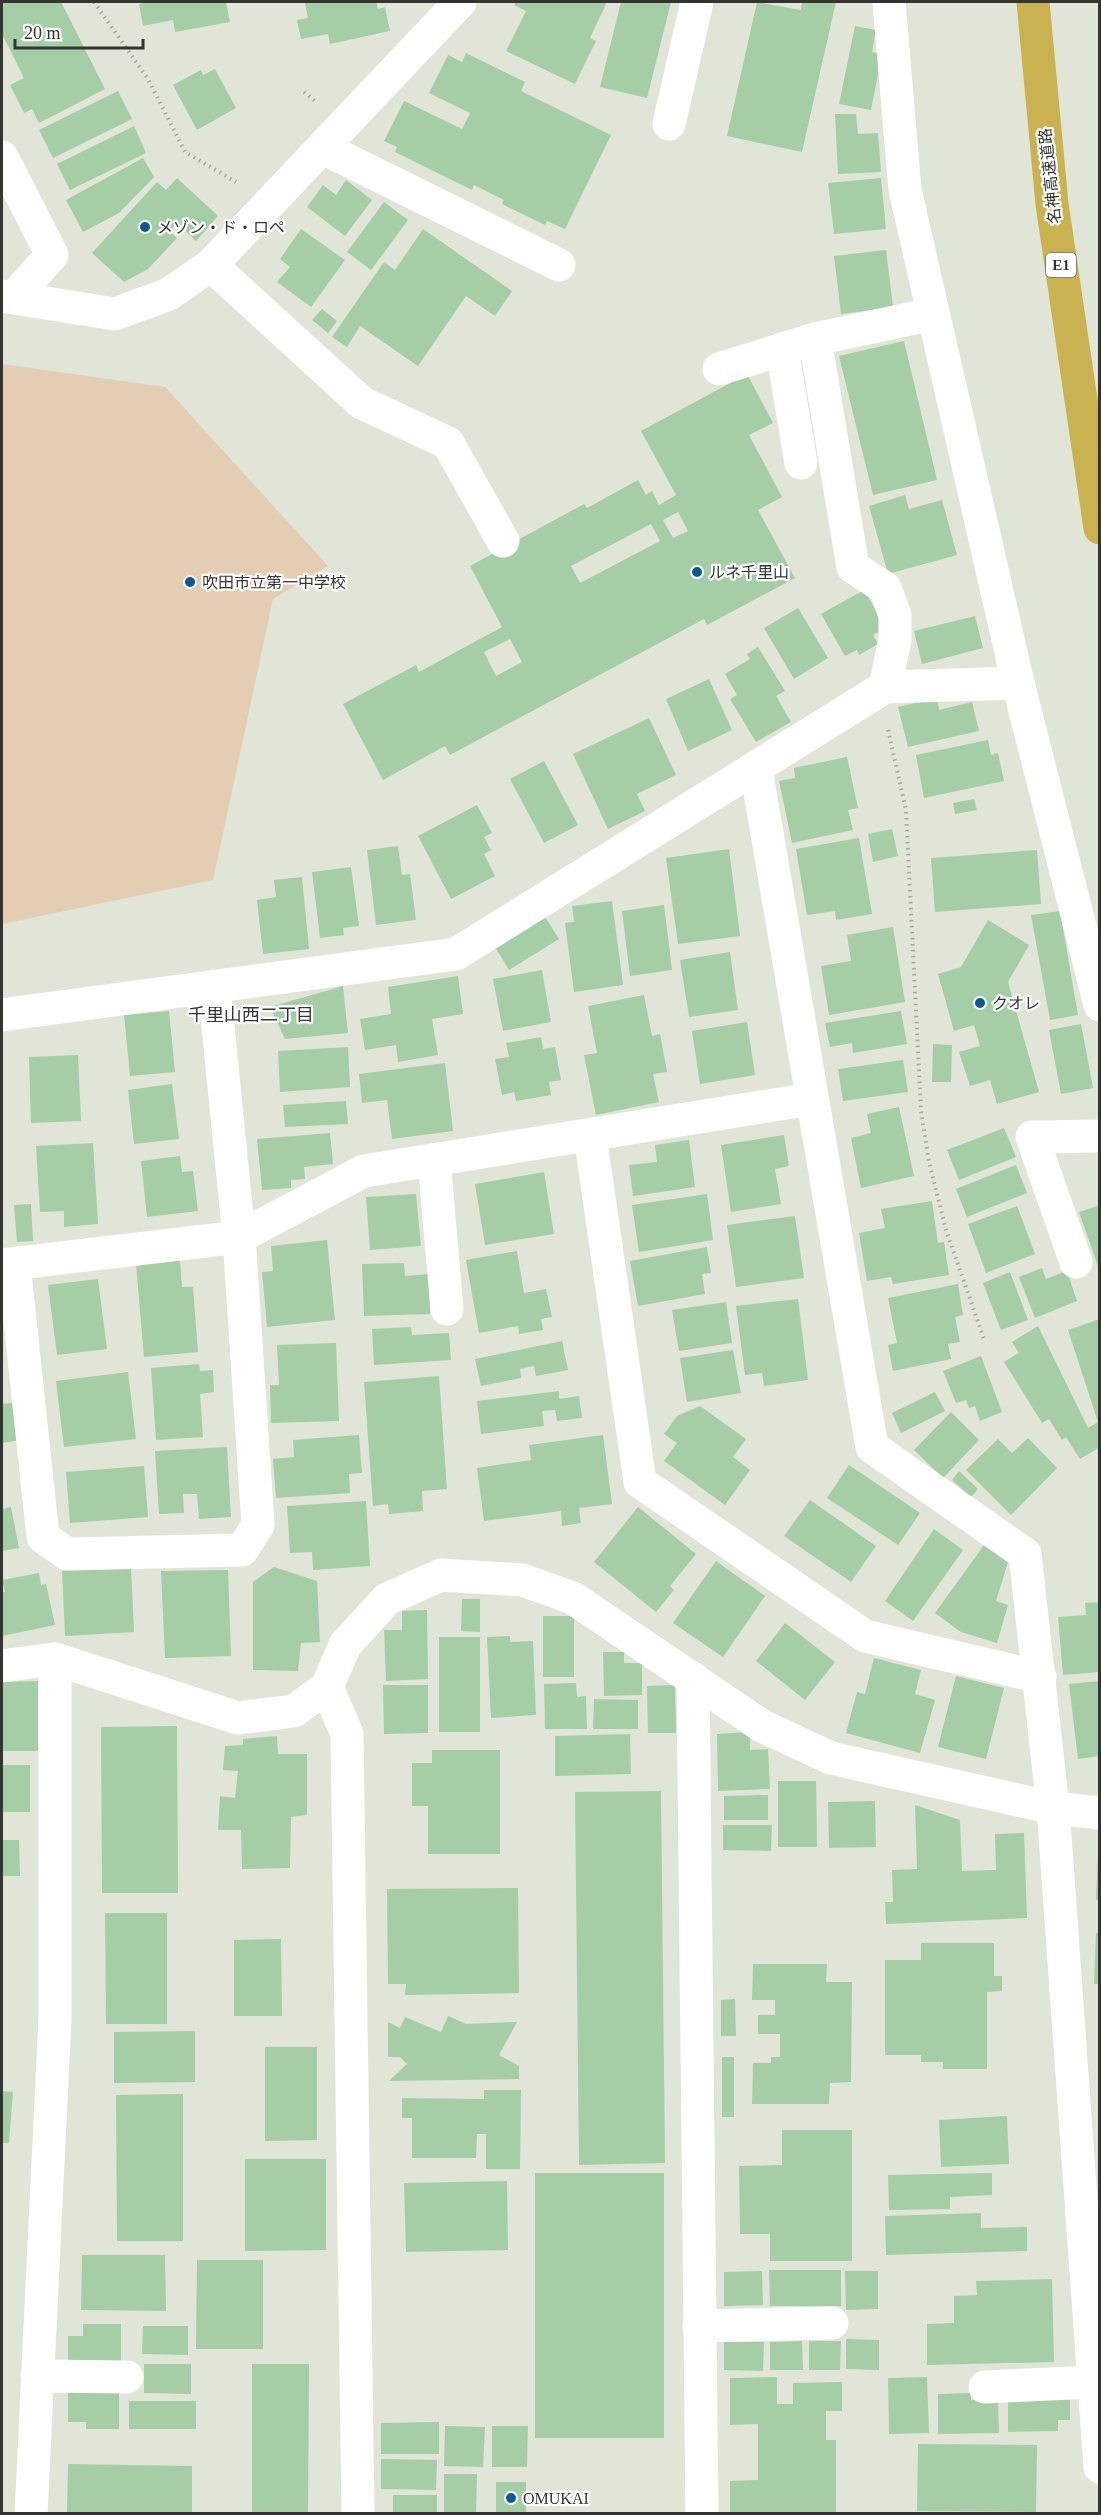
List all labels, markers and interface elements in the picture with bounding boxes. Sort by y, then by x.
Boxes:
scale bar [15,12,142,50]
text: 20 m [24,23,61,43]
street label: 名神高速道路 [1037,127,1063,225]
place label: メゾン・ド・ロペ [157,219,285,236]
marker: メゾン・ド・ロペ [138,220,152,234]
road number: E1 [1046,253,1076,277]
place label: ルネ千里山 [709,564,789,581]
marker: ルネ千里山 [690,565,704,579]
place label: 吹田市立第一中学校 [202,574,346,591]
marker: 吹田市立第一中学校 [183,575,197,589]
place label: クオレ [992,995,1040,1012]
marker: クオレ [973,996,987,1010]
district label: 千里山西二丁目 [188,1005,314,1025]
place label: OMUKAI [523,2490,589,2507]
marker: OMUKAI [504,2491,518,2505]

